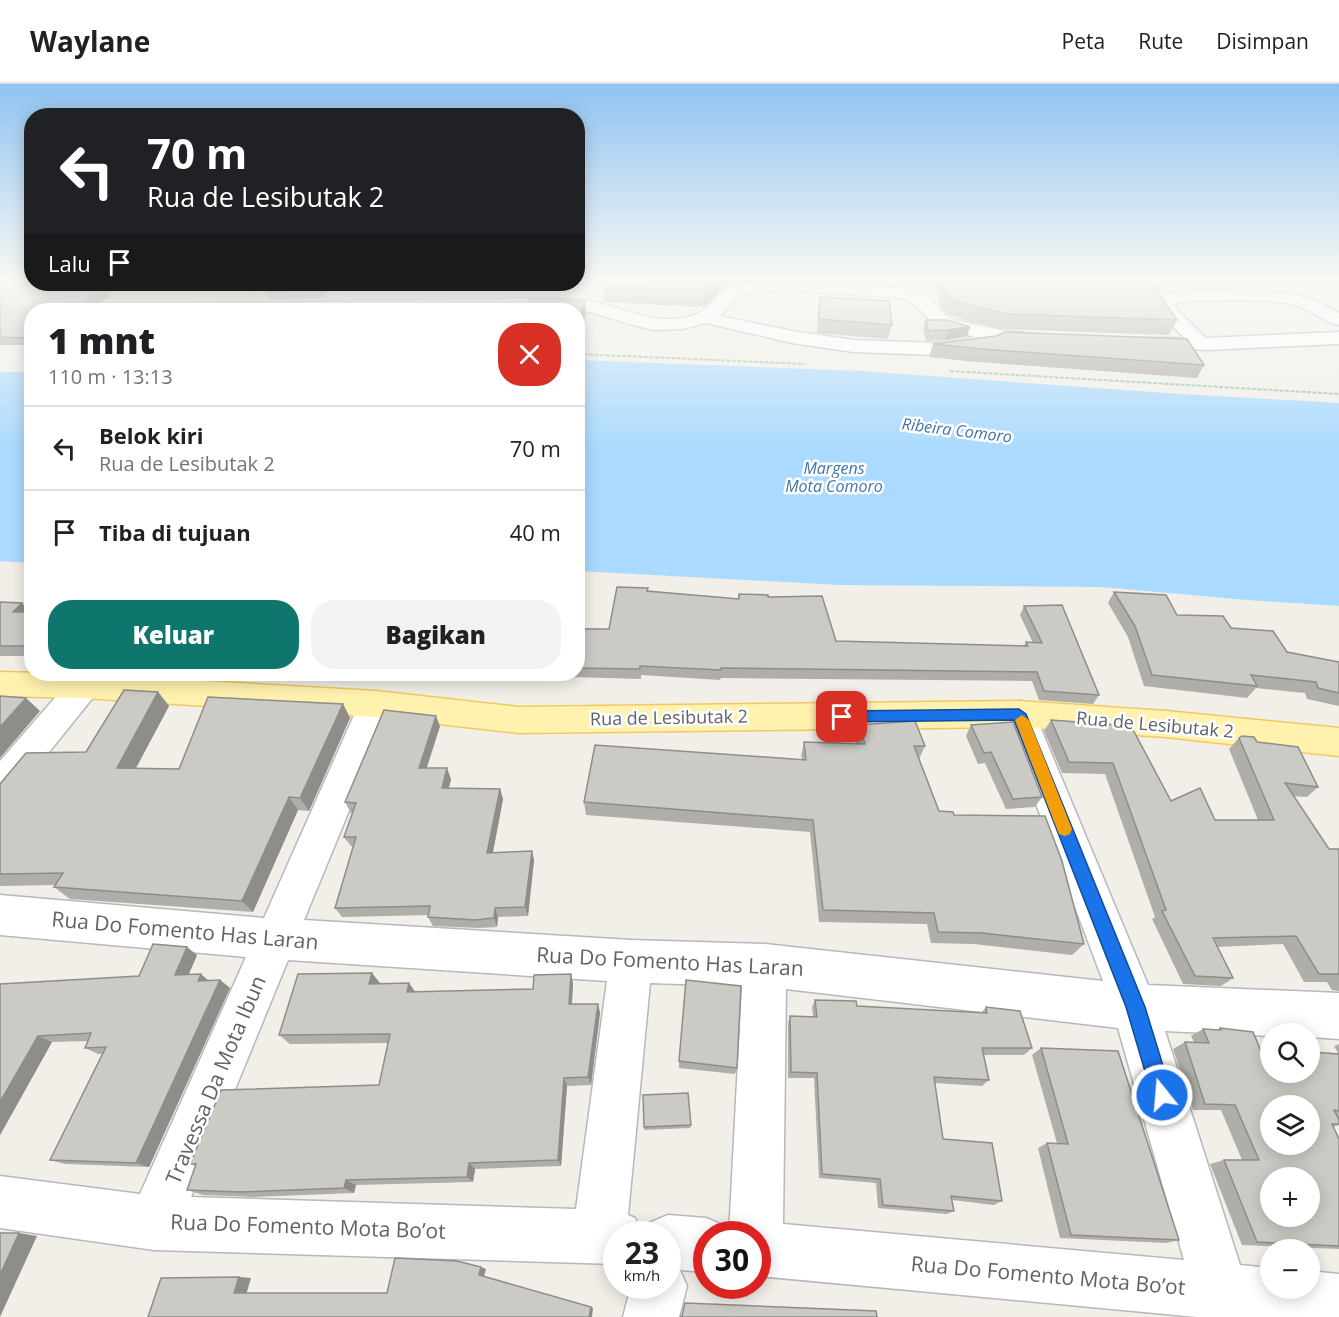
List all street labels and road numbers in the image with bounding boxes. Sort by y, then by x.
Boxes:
street label: Rua de Lesibutak 2 [590,704,748,730]
street label: Rua de Lesibutak 2 [1075,705,1235,743]
street label: Rua Do Fomento Has Laran [50,904,320,956]
street label: Rua Do Fomento Has Laran [536,940,805,982]
street label: Travessa Da Mota Ibun [158,971,272,1188]
street label: Rua Do Fomento Mota Bo’ot [170,1207,446,1245]
street label: Rua Do Fomento Mota Bo’ot [910,1249,1187,1301]

